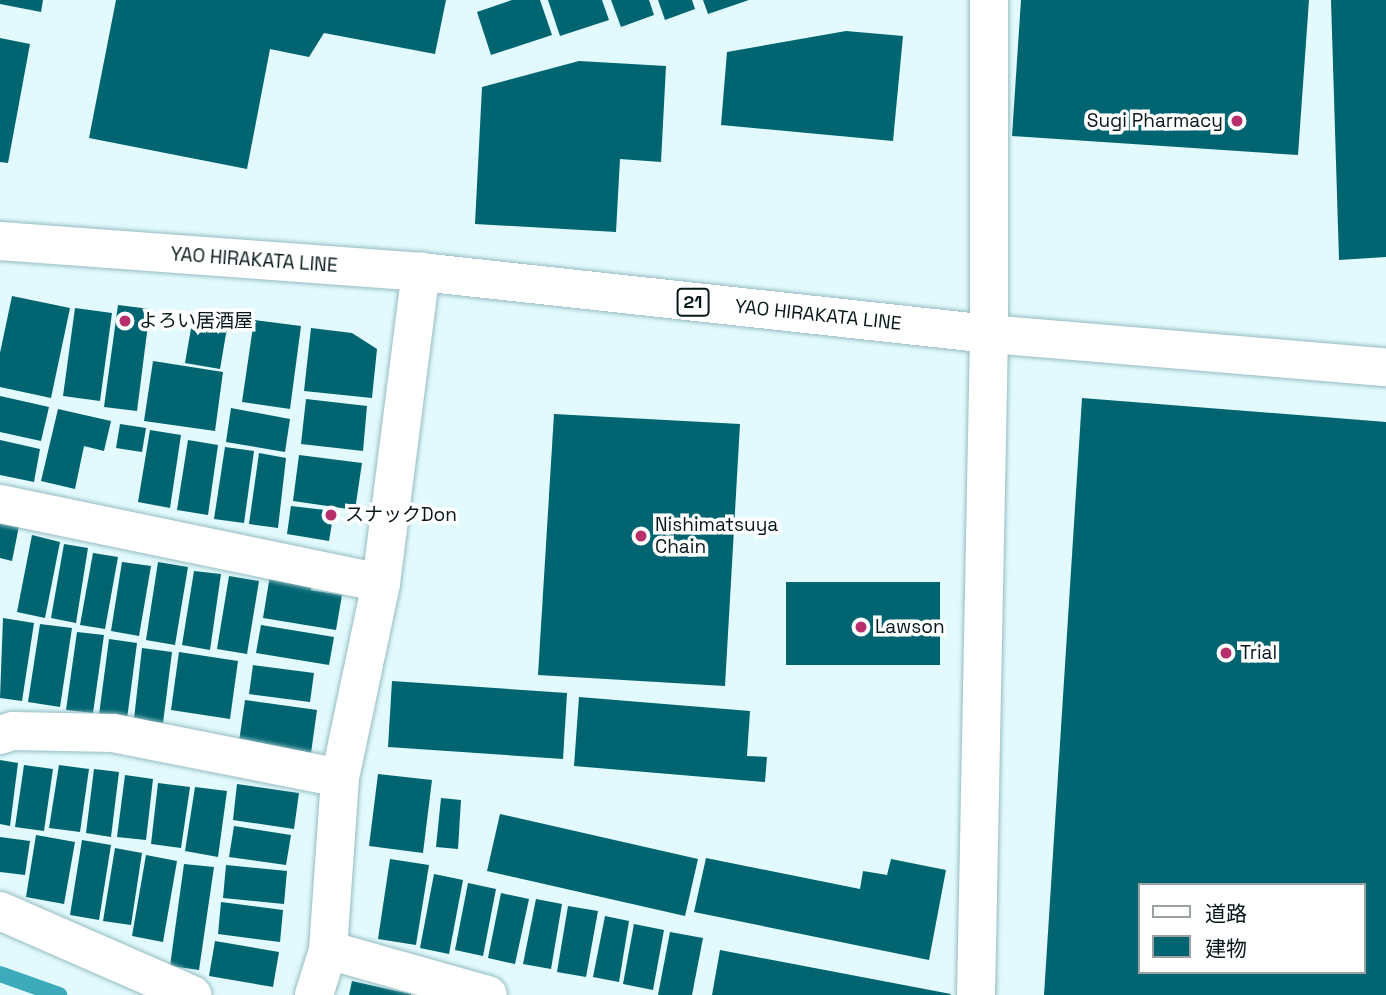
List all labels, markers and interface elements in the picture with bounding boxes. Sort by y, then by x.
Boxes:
place label: Sugi Pharmacy [1087,110,1223,132]
marker: Sugi Pharmacy [1229,113,1245,129]
street label: YAO HIRAKATA LINE [170,243,338,277]
road number: 21 [676,288,710,316]
street label: YAO HIRAKATA LINE [733,295,903,335]
place label: よろい居酒屋 [139,310,253,332]
marker: よろい居酒屋 [117,313,133,329]
place label: スナックDon [345,504,457,526]
marker: スナックDon [323,507,339,523]
place label: Nishimatsuya Chain [655,514,778,558]
marker: Nishimatsuya Chain [633,528,649,544]
place label: Lawson [875,616,945,638]
marker: Lawson [853,619,869,635]
place label: Trial [1240,642,1277,664]
marker: Trial [1218,645,1234,661]
legend [1138,883,1365,974]
text: 道路 [1205,900,1247,927]
text: 建物 [1205,935,1247,962]

